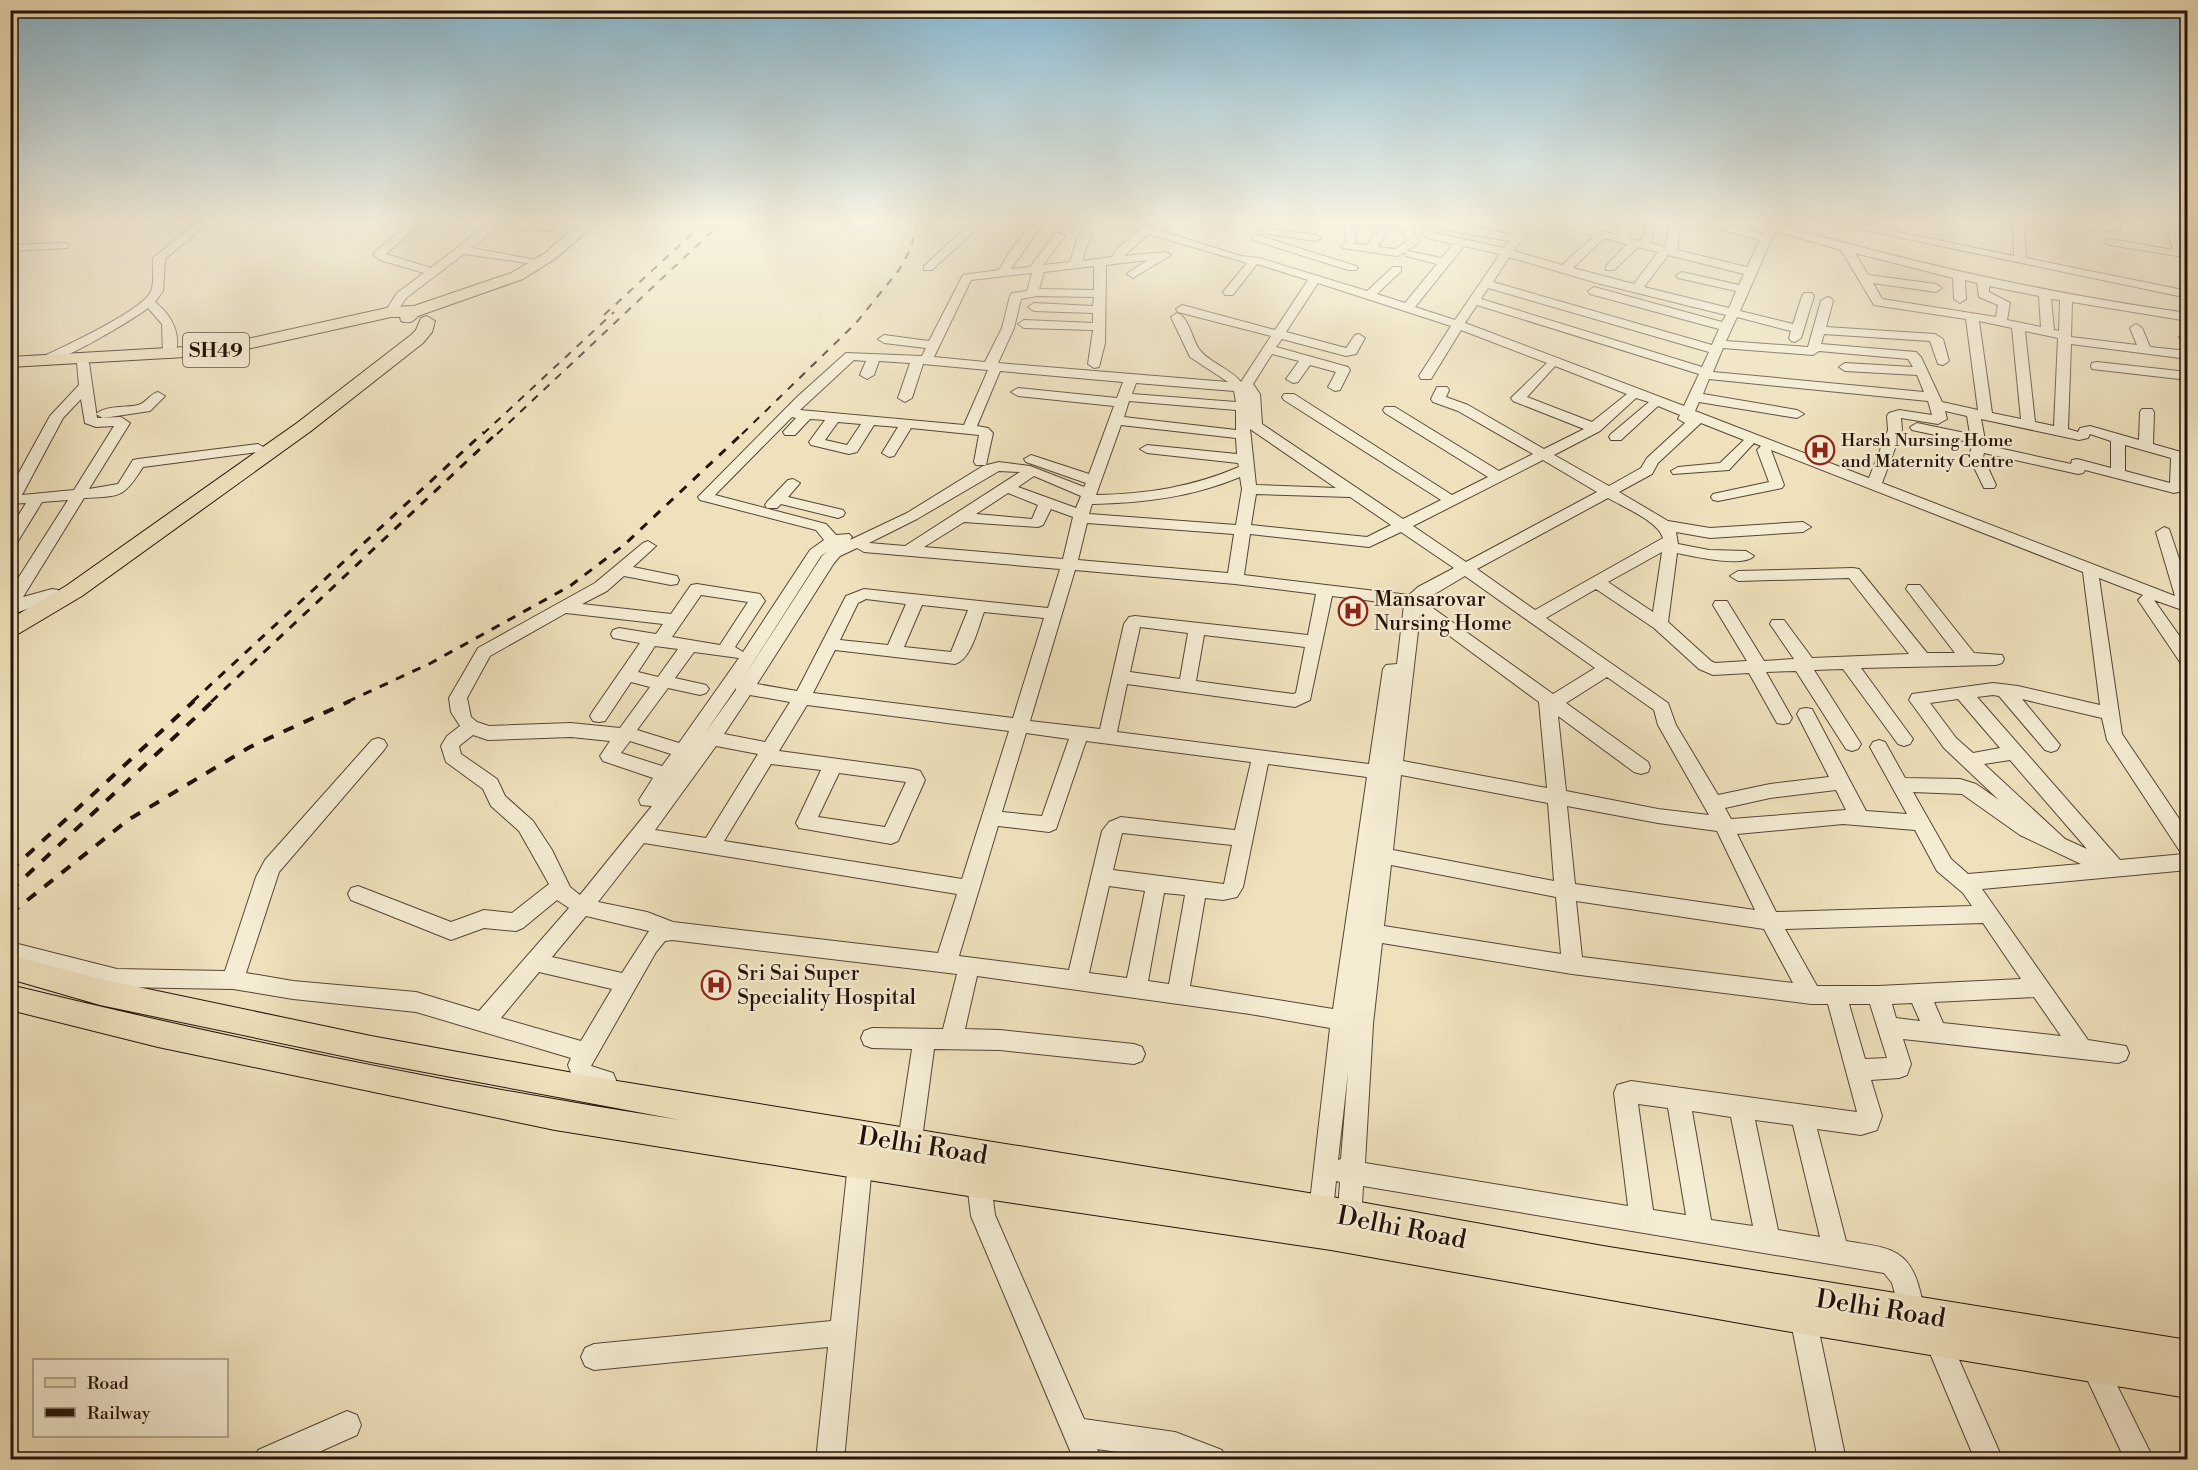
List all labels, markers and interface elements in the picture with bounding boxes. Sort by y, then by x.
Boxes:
road number: SH49 [183,333,249,367]
place label: Harsh Nursing Home and Maternity Centre [1841,429,2014,473]
hospital icon: Harsh Nursing Home and Maternity Centre [1804,434,1836,466]
place label: Mansarovar Nursing Home [1374,587,1512,637]
hospital icon: Mansarovar Nursing Home [1337,595,1369,627]
place label: Sri Sai Super Speciality Hospital [737,961,916,1011]
hospital icon: Sri Sai Super Speciality Hospital [700,969,732,1001]
street label: Delhi Road [856,1120,990,1172]
street label: Delhi Road [1335,1200,1469,1256]
street label: Delhi Road [1814,1283,1948,1335]
legend [33,1359,228,1437]
text: Road [87,1372,130,1395]
text: Railway [87,1402,151,1425]

